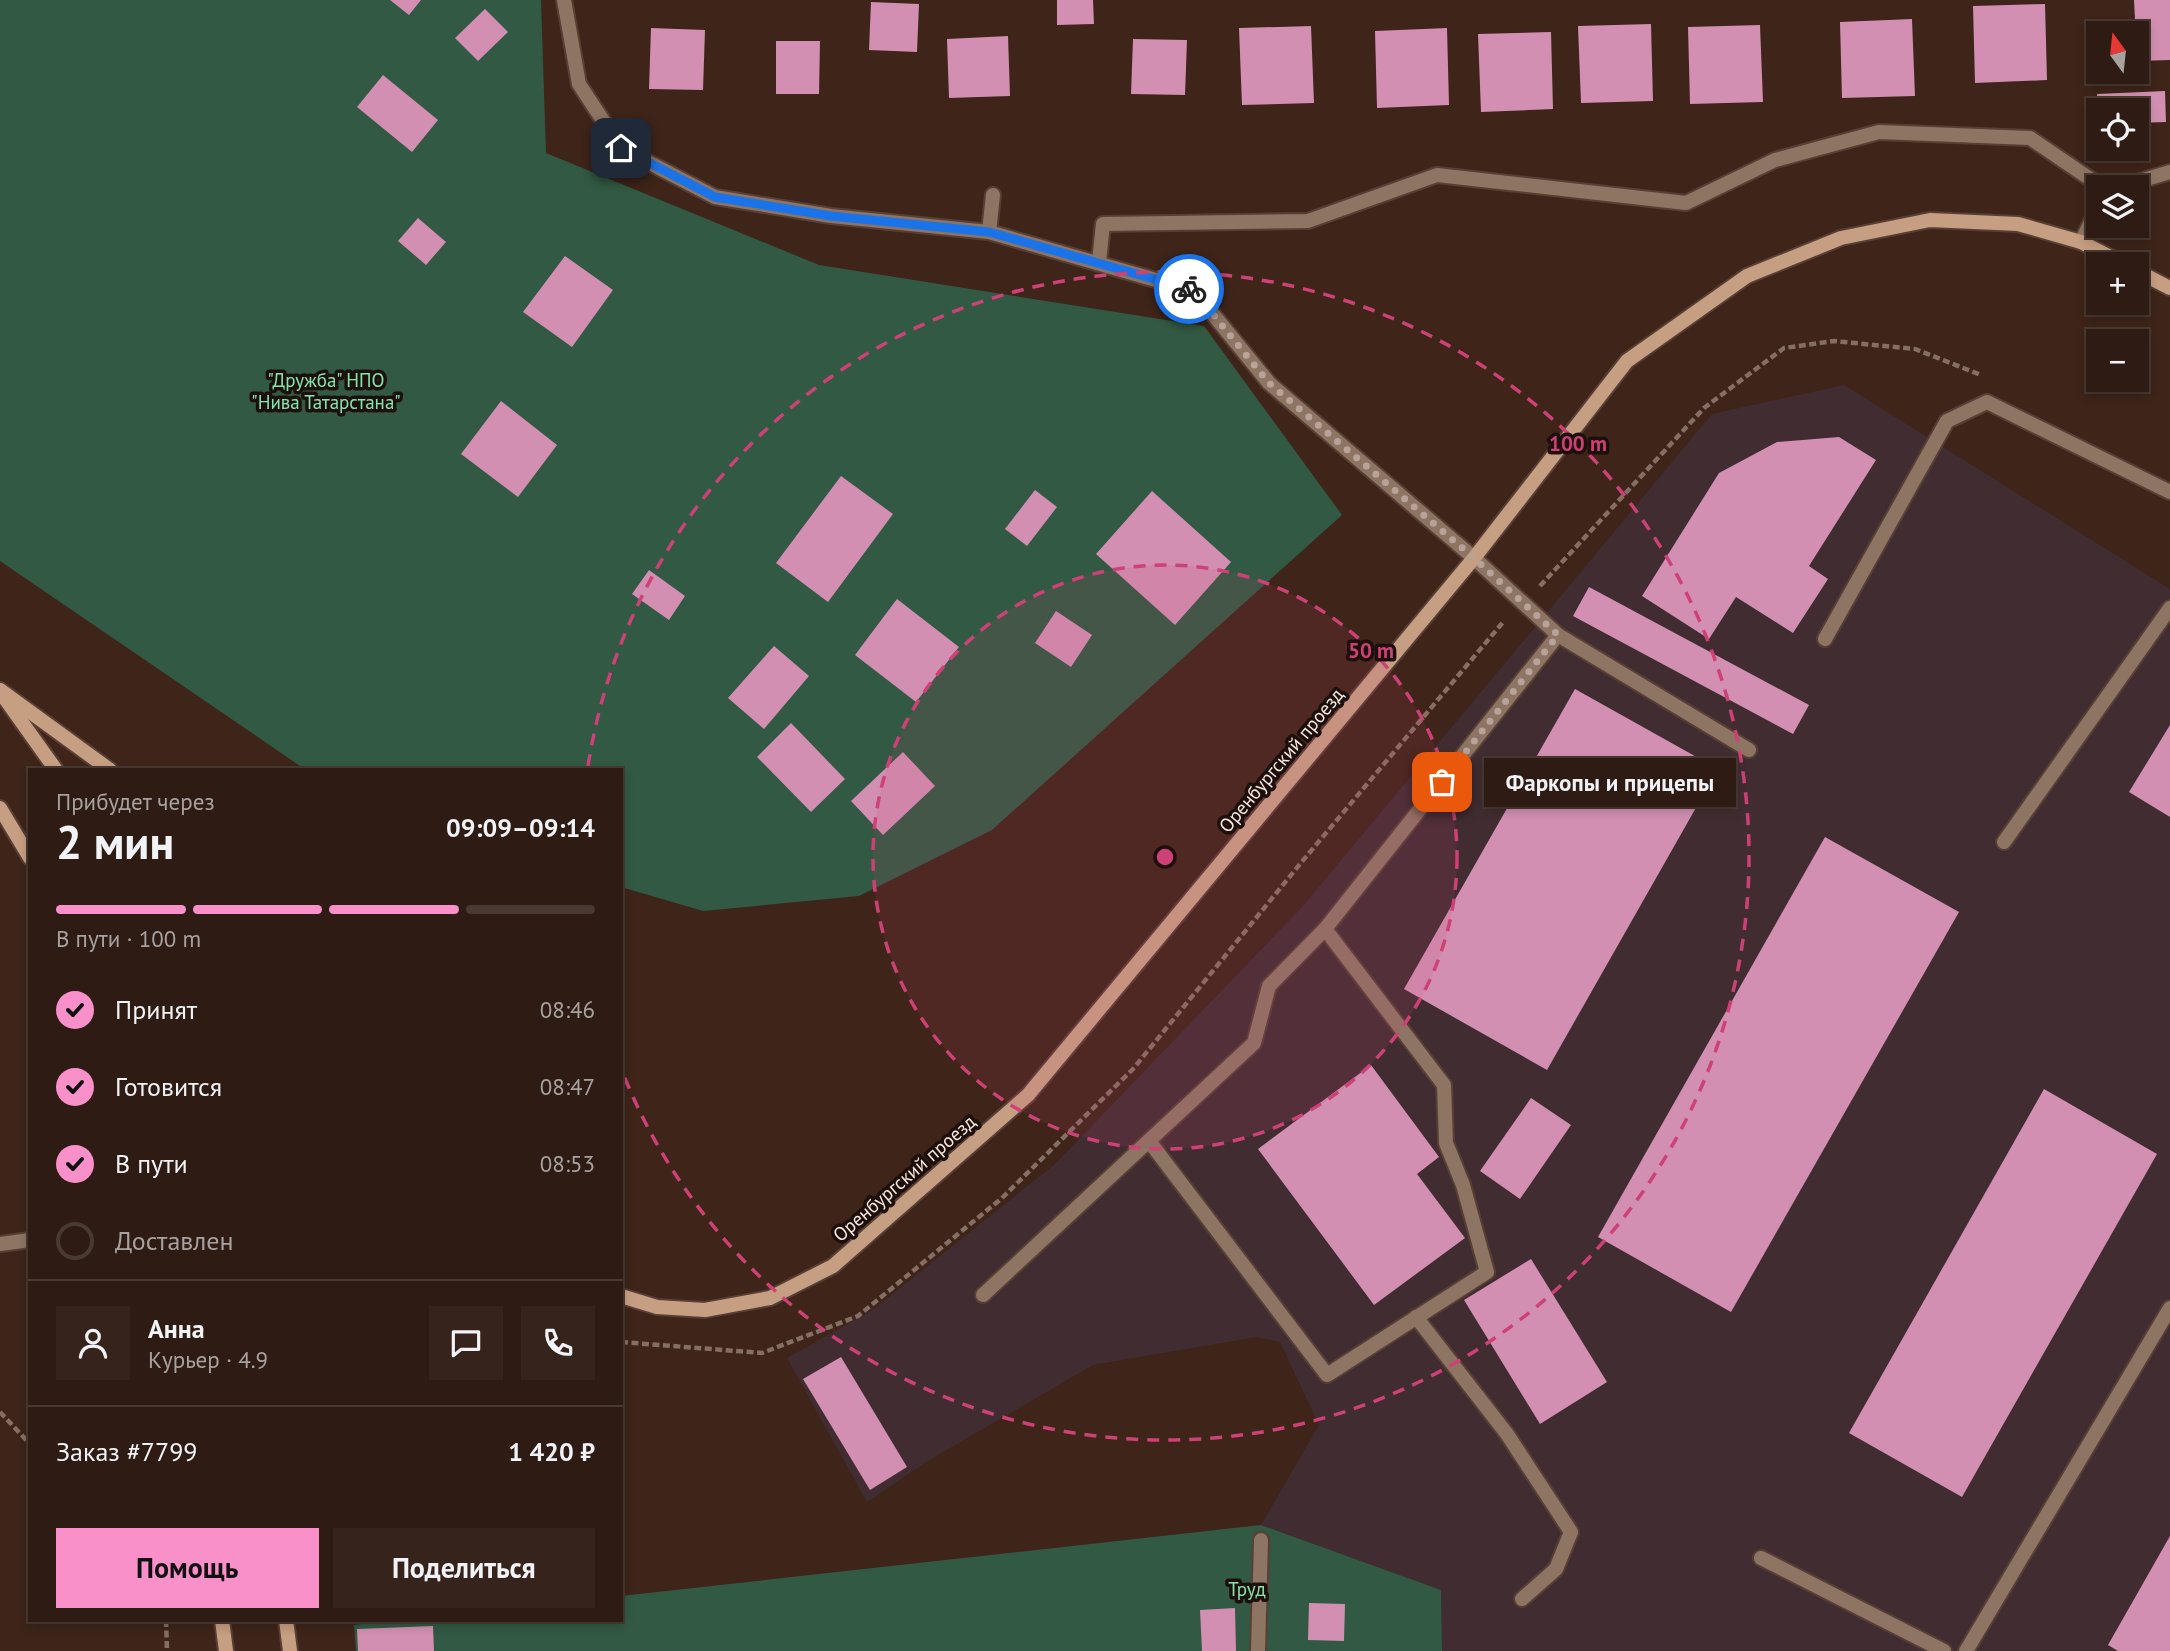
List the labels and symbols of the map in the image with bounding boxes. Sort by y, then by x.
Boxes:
north arrow [2086,21,2149,84]
pin [591,118,651,178]
courier [1154,254,1224,324]
park label: "Дружба" НПО "Нива Татарстана" [251,368,401,414]
text: 100 m [1549,430,1607,457]
text: 50 m [1348,637,1394,664]
street label: Оренбургский проезд [1214,683,1348,837]
pin [1412,752,1472,812]
callout: Фаркопы и прицепы [1484,758,1736,806]
centre of rings [1153,845,1177,869]
street label: Оренбургский проезд [828,1109,980,1247]
park label: Труд [1228,1577,1266,1601]

